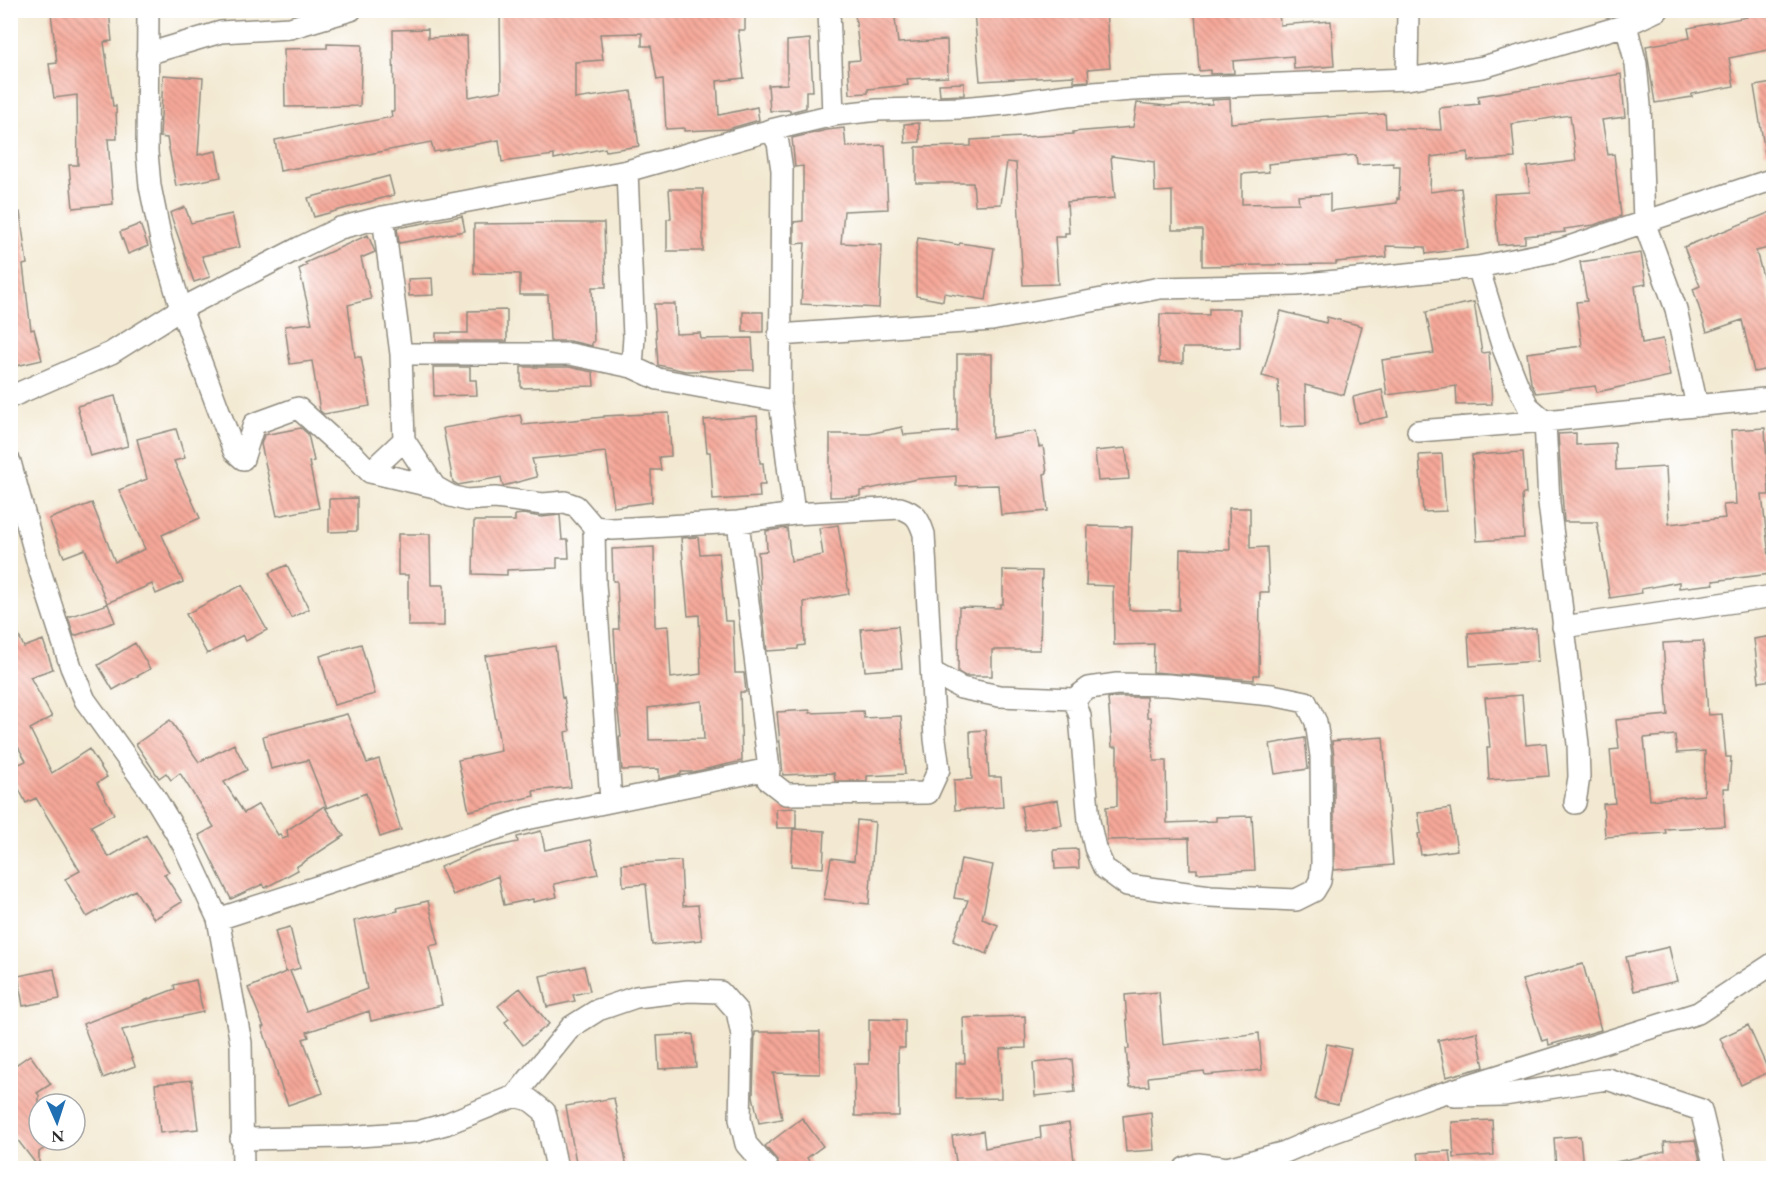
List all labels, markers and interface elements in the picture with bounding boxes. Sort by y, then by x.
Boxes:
north arrow [27,1092,87,1152]
text: N [51,1126,65,1147]

